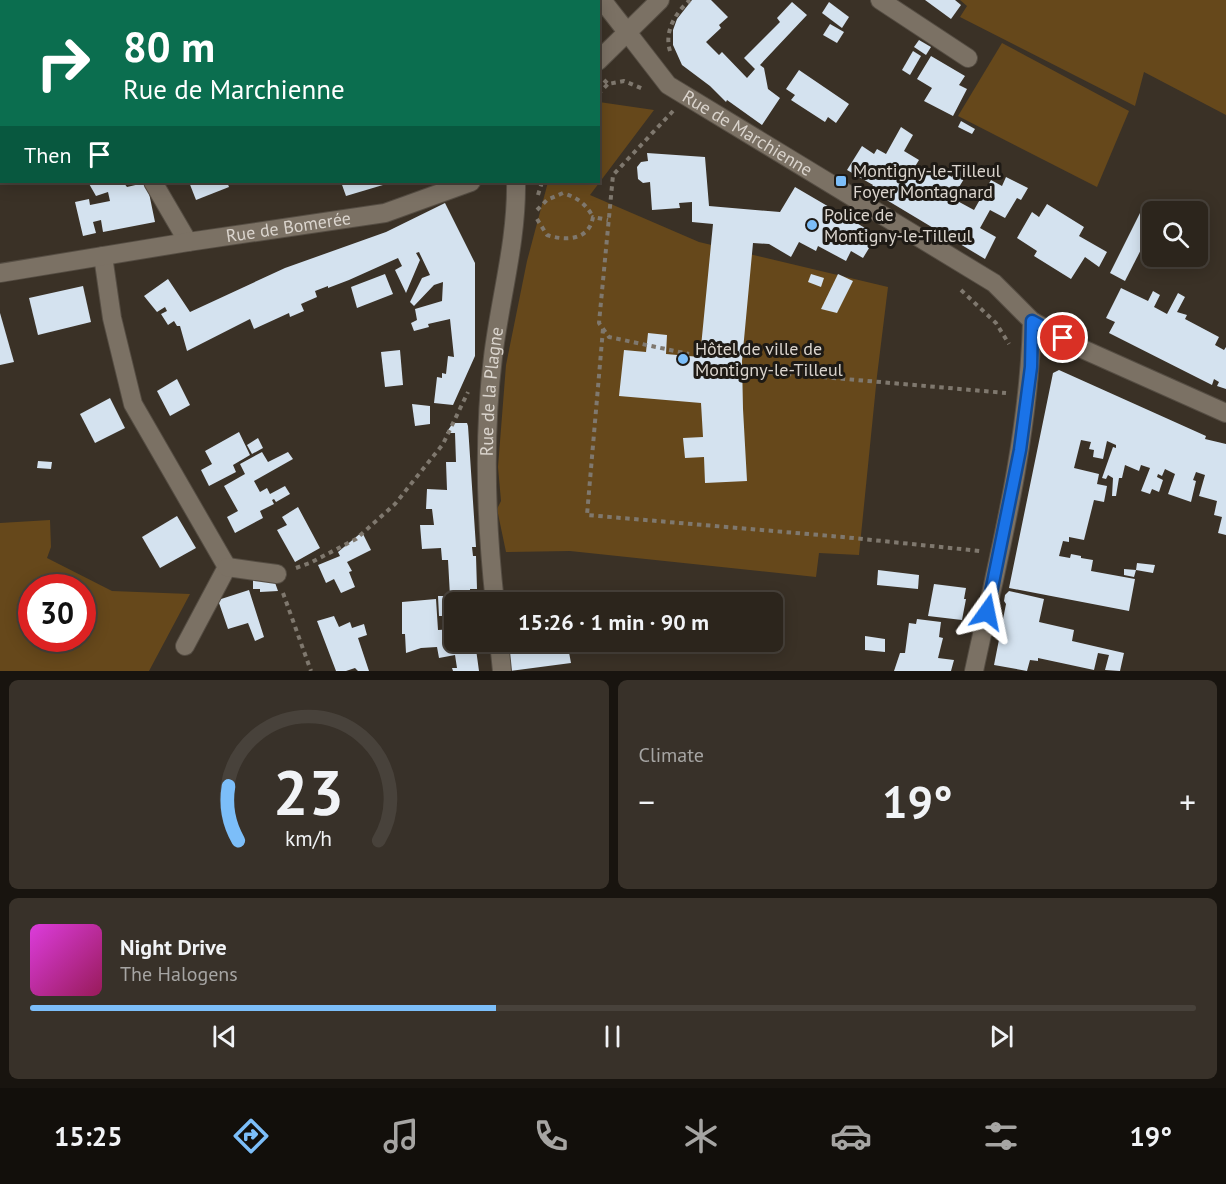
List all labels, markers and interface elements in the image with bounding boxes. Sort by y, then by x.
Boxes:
text: 80 m [123,19,215,74]
icon: right [24,24,102,102]
text: Rue de Marchienne [123,72,345,106]
street label: Rue de Marchienne [679,85,817,181]
icon: arrive [83,138,116,171]
text: Then [24,141,71,169]
place label: Montigny-le-Tilleul Foyer Montagnard [853,159,1002,203]
marker: Montigny-le-Tilleul Foyer Montagnard [834,174,848,188]
map controls [1142,201,1208,267]
button: search [1142,201,1208,267]
place label: Police de Montigny-le-Tilleul [824,203,973,247]
street label: Rue de Bomerée [224,206,352,247]
marker: Police de Montigny-le-Tilleul [805,218,819,232]
pin [1037,312,1088,363]
icon: arrive [1046,321,1079,354]
street label: Rue de la Plagne [475,325,508,456]
place label: Hôtel de ville de Montigny-le-Tilleul [695,337,844,381]
marker: Hôtel de ville de Montigny-le-Tilleul [676,352,690,366]
speed limit sign: 30 [18,574,96,652]
position arrow [955,580,1019,644]
text: 15:26 · 1 min · 90 m [518,608,709,636]
text: Climate [639,742,704,768]
text: 23 [273,751,344,832]
text: 19° [882,772,953,830]
text: − [639,780,655,823]
text: + [1179,780,1196,823]
text: km/h [285,825,332,853]
text: Night Drive [120,933,227,961]
text: The Halogens [120,961,238,987]
icon: previous [208,1020,241,1053]
icon: pause [596,1020,629,1053]
icon: next [985,1020,1018,1053]
icon: directions [230,1115,272,1157]
icon: music [380,1115,422,1157]
icon: phone [530,1115,572,1157]
icon: climate [680,1115,722,1157]
icon: car [830,1115,872,1157]
icon: filters [980,1115,1022,1157]
text: 15:25 [54,1119,122,1153]
text: 19° [1130,1119,1172,1153]

